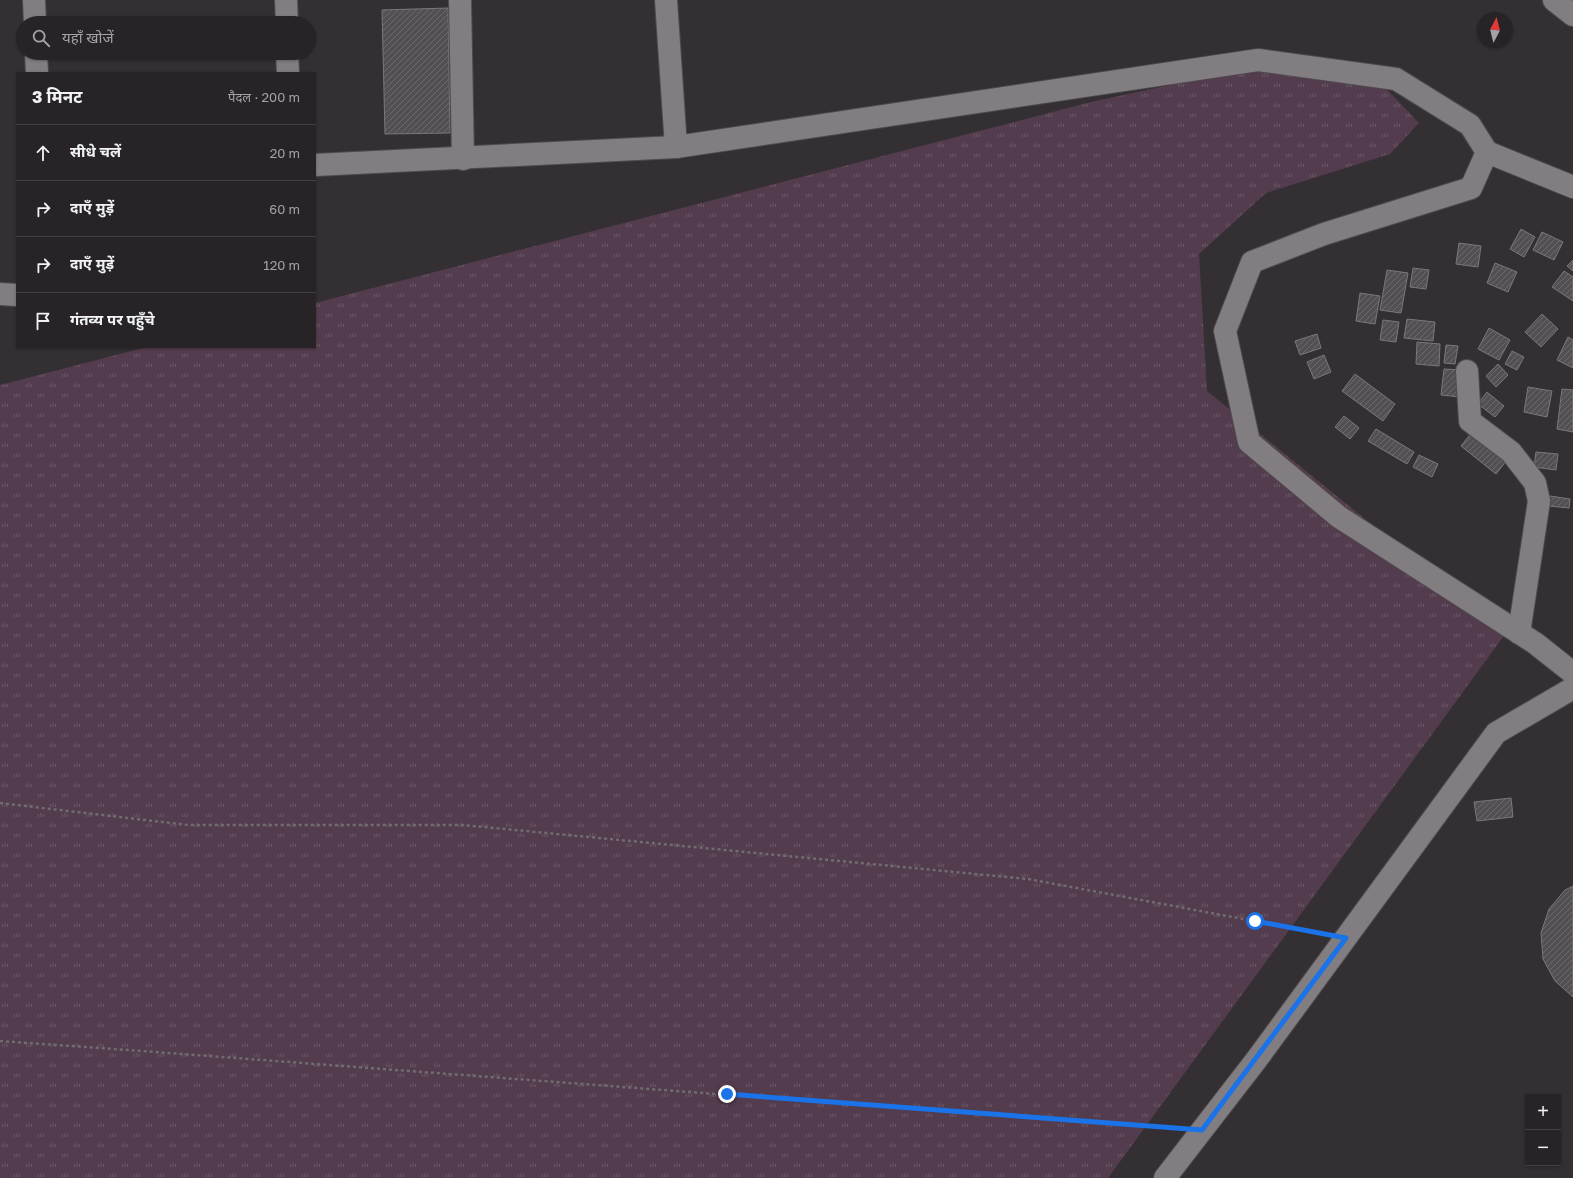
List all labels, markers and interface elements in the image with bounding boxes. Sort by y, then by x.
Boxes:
north arrow [1477,12,1513,48]
search box [16,16,316,60]
icon: search [30,27,52,49]
text: यहाँ खोजें [62,28,114,46]
text: 3 मिनट [32,86,82,107]
text: पैदल · 200 m [228,89,300,105]
icon: ahead [32,142,54,164]
text: सीधे चलें [70,142,121,160]
text: 20 m [270,145,300,161]
icon: right [32,198,54,220]
text: दाएँ मुड़ें [70,198,114,216]
text: 60 m [269,201,300,217]
icon: right [32,254,54,276]
text: दाएँ मुड़ें [70,254,114,272]
text: 120 m [263,257,300,273]
icon: arrive [32,310,54,332]
text: गंतव्य पर पहुँचे [70,310,155,328]
route start [1246,912,1264,930]
route end [718,1085,736,1103]
map controls [1525,1094,1561,1166]
button: + [1525,1094,1561,1130]
button: − [1525,1130,1561,1166]

